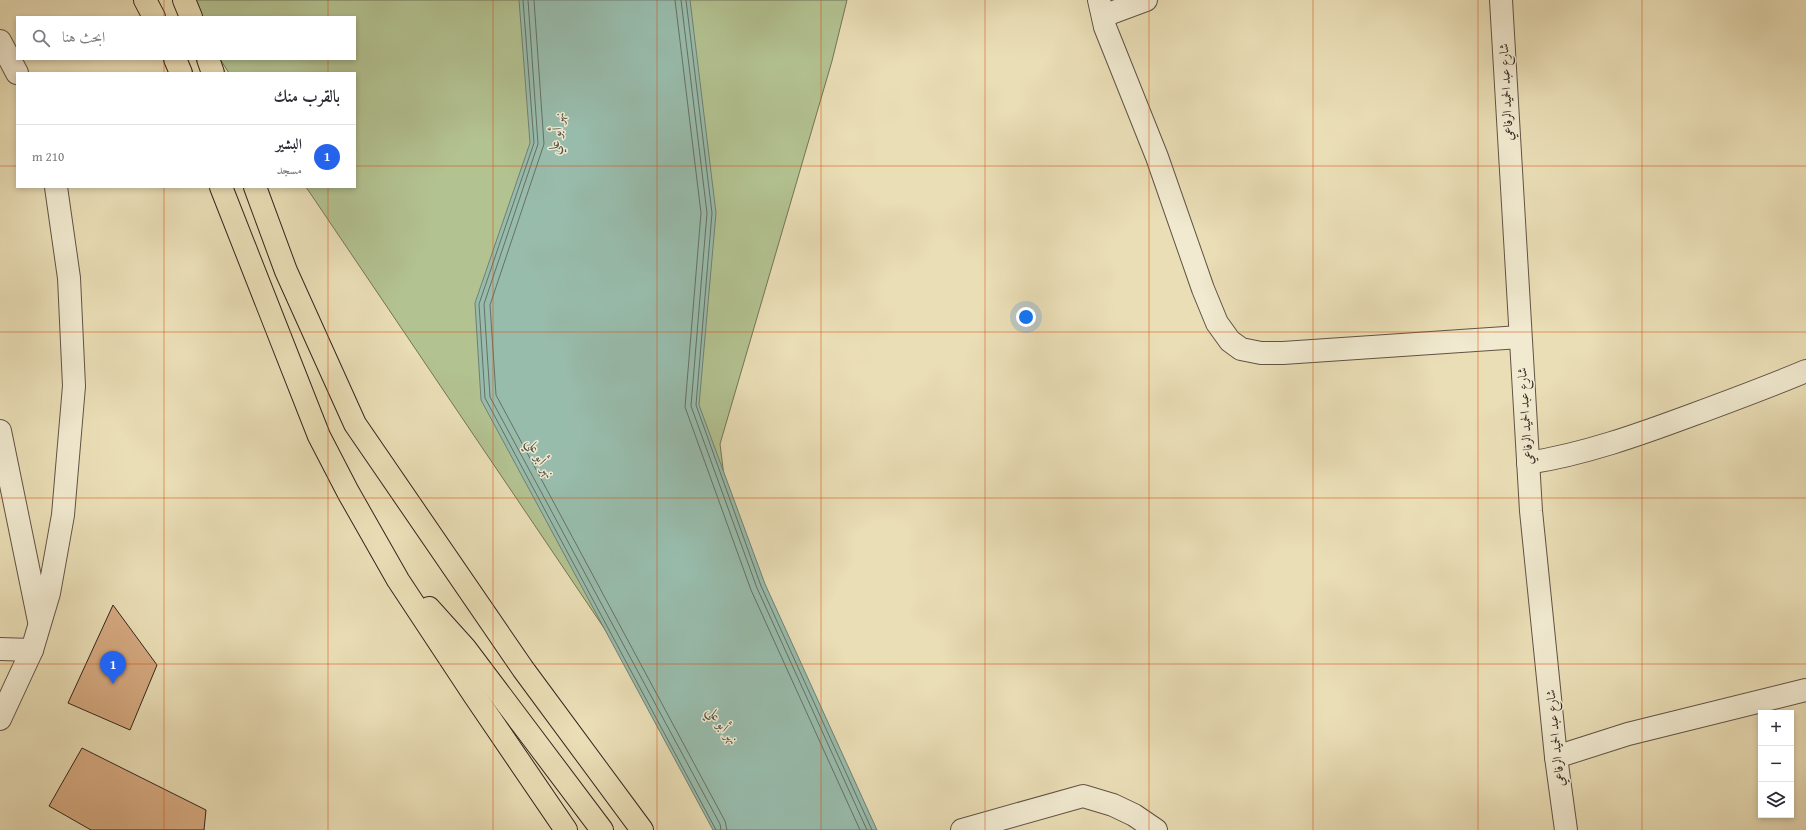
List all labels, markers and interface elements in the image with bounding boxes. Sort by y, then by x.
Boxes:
search box [16,16,356,60]
text: ابحث هنا [62,26,105,47]
icon: search [30,27,52,49]
street label: شارع عبد الحميد الرفاعي [1494,43,1520,141]
text: بالقرب منك [273,83,340,108]
water label: نهر أبو علي [542,110,573,157]
text: البشير [276,133,302,154]
text: 210 m [32,147,64,166]
text: 1 [324,147,330,166]
text: مسجد [276,160,302,179]
your location [1016,307,1036,327]
street label: شارع عبد الحميد الرفاعي [1512,367,1540,465]
water label: نهر أبو علي [519,434,560,483]
pin: 1 [100,651,126,684]
street label: شارع عبد الحميد الرفاعي [1540,688,1572,787]
water label: نهر أبو علي [700,702,744,750]
map controls [1758,710,1794,818]
button: + [1758,710,1794,746]
button: − [1758,746,1794,782]
button: layers [1758,782,1794,818]

